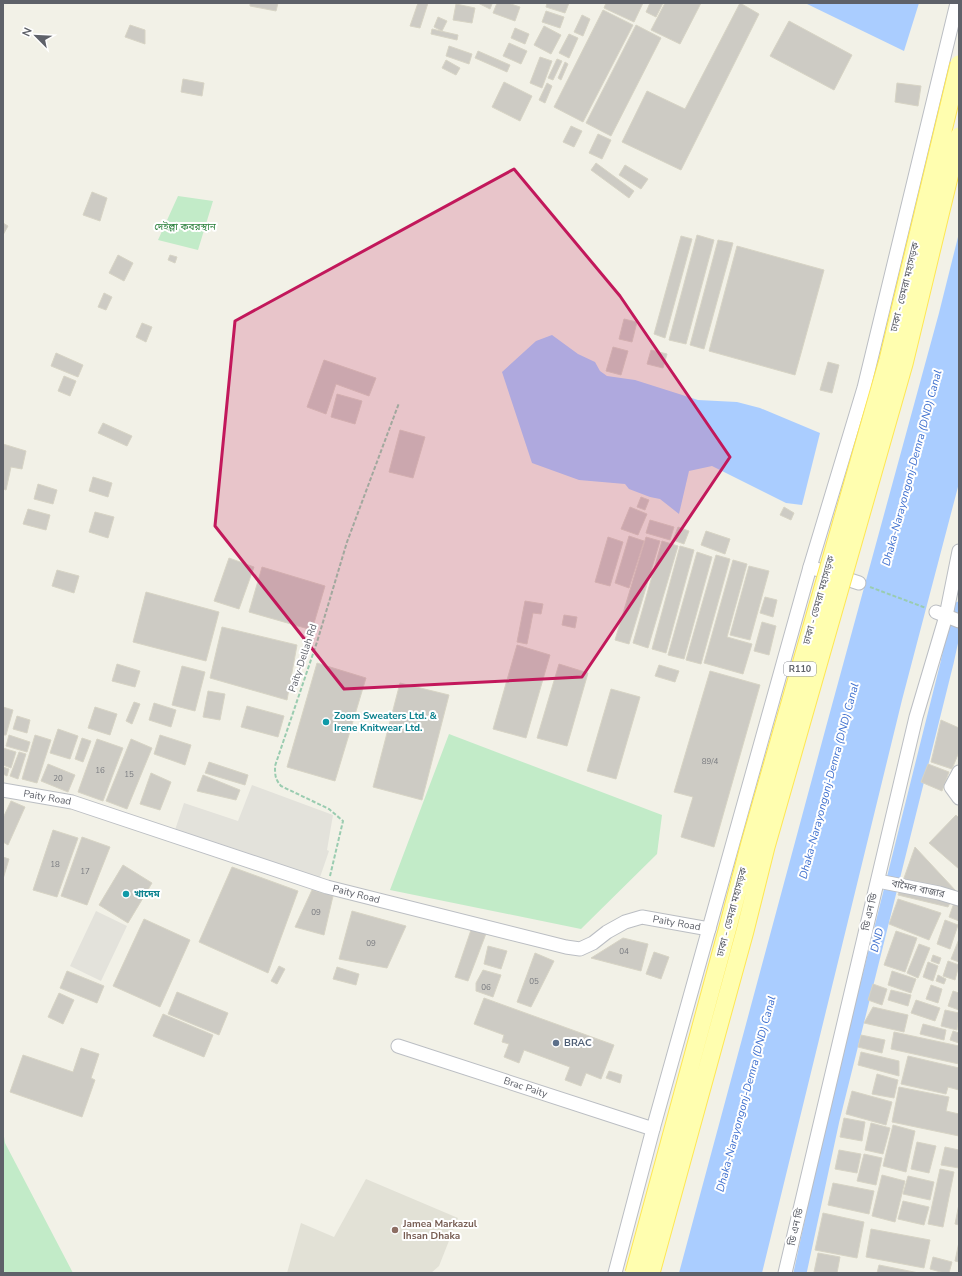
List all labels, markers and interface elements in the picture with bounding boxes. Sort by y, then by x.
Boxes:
north arrow [16,16,56,56]
text: N [19,25,36,39]
park label: দেইল্লা কবরস্থান [154,220,217,234]
street label: ঢাকা - ডেমরা মহাসড়ক [887,240,923,334]
water label: Dhaka-Narayongonj-Demra (DND) Canal [879,368,945,568]
street label: ঢাকা - ডেমরা মহাসড়ক [799,553,839,647]
street label: Paity-Dellah Rd [285,622,321,694]
road number: R110 [784,662,816,676]
water label: Dhaka-Narayongonj-Demra (DND) Canal [796,681,862,881]
place label: Zoom Sweaters Ltd. & Irene Knitwear Ltd. [334,709,437,735]
marker: Zoom Sweaters Ltd. & Irene Knitwear Ltd. [321,717,331,727]
house number: 89/4 [702,756,719,767]
house number: 16 [95,765,105,776]
house number: 15 [124,769,134,780]
house number: 20 [53,773,63,784]
street label: Paity Road [22,787,72,809]
house number: 18 [50,859,60,870]
street label: ঢাকা - ডেমরা মহাসড়ক [713,865,751,959]
house number: 17 [80,866,90,877]
street label: বামৈল বাজার [889,876,947,902]
street label: Paity Road [331,882,382,907]
place label: খাদেম [134,887,161,901]
marker: খাদেম [121,889,131,899]
street label: ডি এন ডি [859,891,881,933]
house number: 09 [311,907,321,918]
street label: Paity Road [652,912,702,934]
water label: DND [867,926,887,954]
house number: 09 [366,938,376,949]
house number: 04 [619,946,629,957]
house number: 05 [529,976,539,987]
house number: 06 [481,982,491,993]
water label: Dhaka-Narayongonj-Demra (DND) Canal [713,994,779,1194]
place label: BRAC [564,1036,592,1050]
marker: BRAC [551,1038,561,1048]
street label: Brac Paity [502,1074,550,1101]
street label: ডি এন ডি [785,1206,807,1248]
place label: Jamea Markazul Ihsan Dhaka [402,1217,478,1243]
marker: Jamea Markazul Ihsan Dhaka [390,1225,400,1235]

